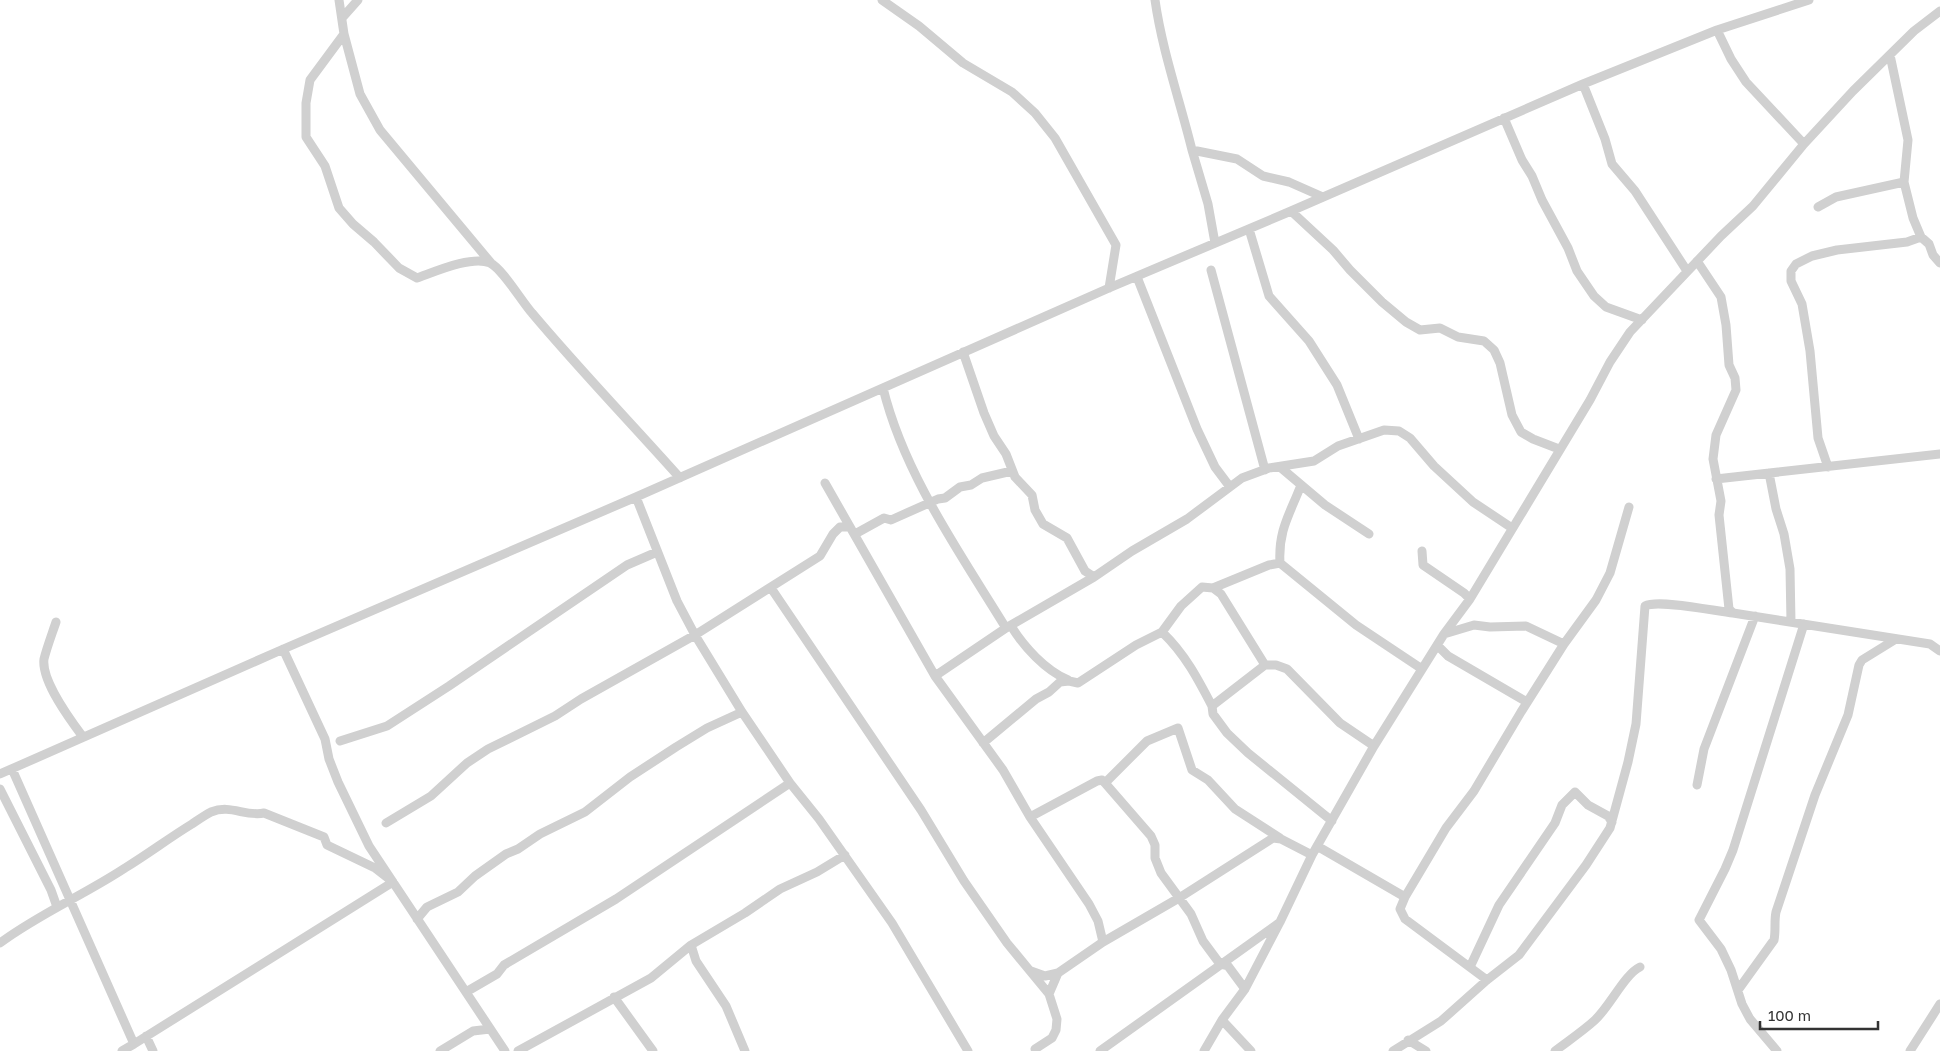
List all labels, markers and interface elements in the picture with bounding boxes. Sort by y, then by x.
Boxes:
scale bar [1760,998,1878,1030]
text: 100 m [1768,1006,1811,1024]

